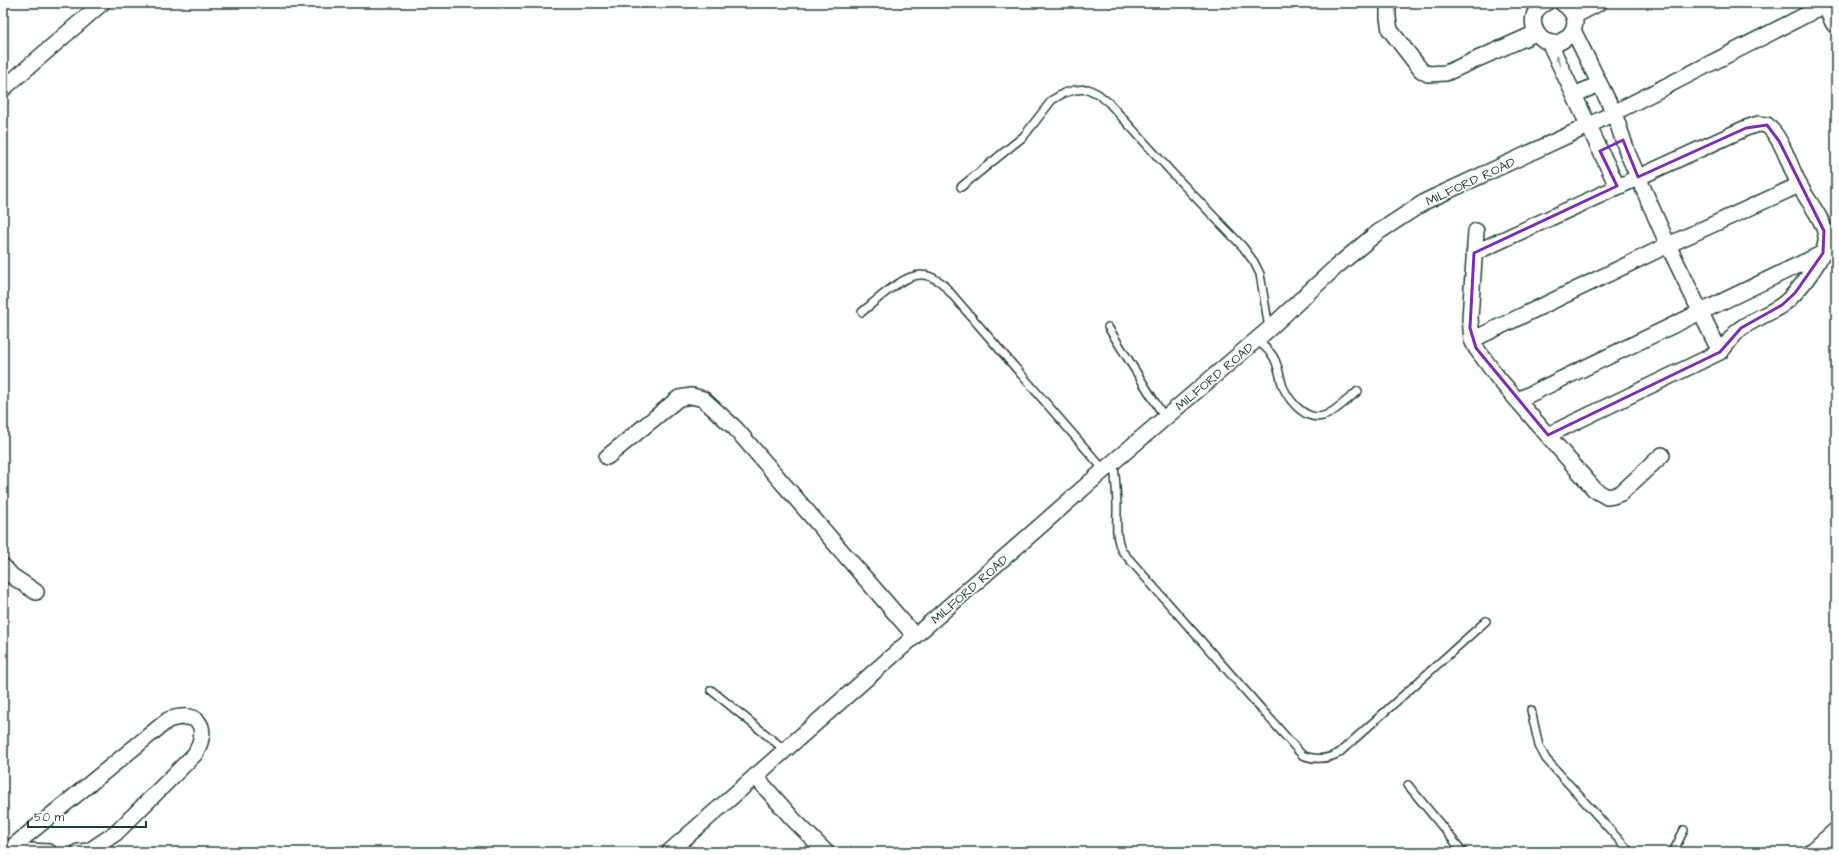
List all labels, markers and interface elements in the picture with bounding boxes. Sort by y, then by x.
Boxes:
one-way arrow [1555,56,1561,67]
street label: MILFORD ROAD [1423,153,1519,211]
street label: MILFORD ROAD [1172,338,1258,415]
street label: MILFORD ROAD [927,551,1013,628]
scale bar [28,803,146,829]
text: 50 m [34,809,65,826]

